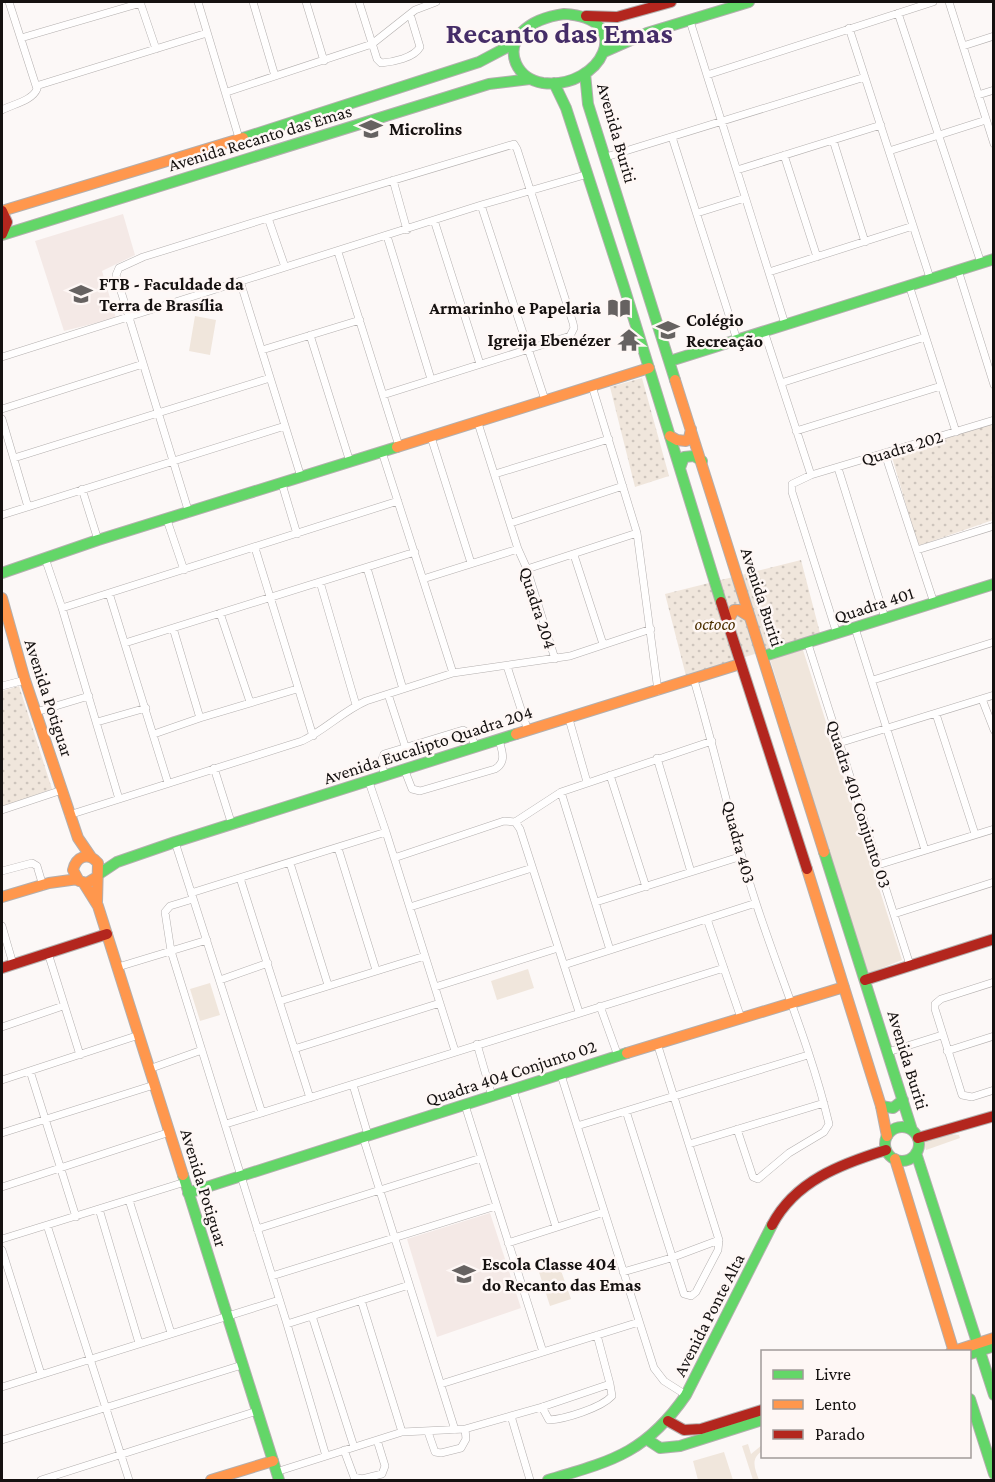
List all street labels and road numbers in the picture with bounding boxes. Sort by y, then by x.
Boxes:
street label: Avenida Buriti [593,81,641,185]
street label: Avenida Recanto das Emas [166,101,354,175]
street label: Quadra 202 [859,426,945,470]
street label: Avenida Buriti [737,545,787,649]
street label: Quadra 204 [515,564,561,652]
street label: Quadra 401 [832,583,916,627]
street label: Avenida Potiguar [21,637,78,760]
street label: Avenida Eucalipto Quadra 204 [321,702,535,788]
street label: Quadra 401 Conjunto 03 [821,718,896,891]
street label: Quadra 403 [718,798,760,886]
street label: Avenida Buriti [883,1008,933,1112]
street label: Quadra 404 Conjunto 02 [423,1036,599,1111]
street label: Avenida Potiguar [176,1126,232,1250]
street label: Avenida Ponte Alta [669,1250,749,1380]

